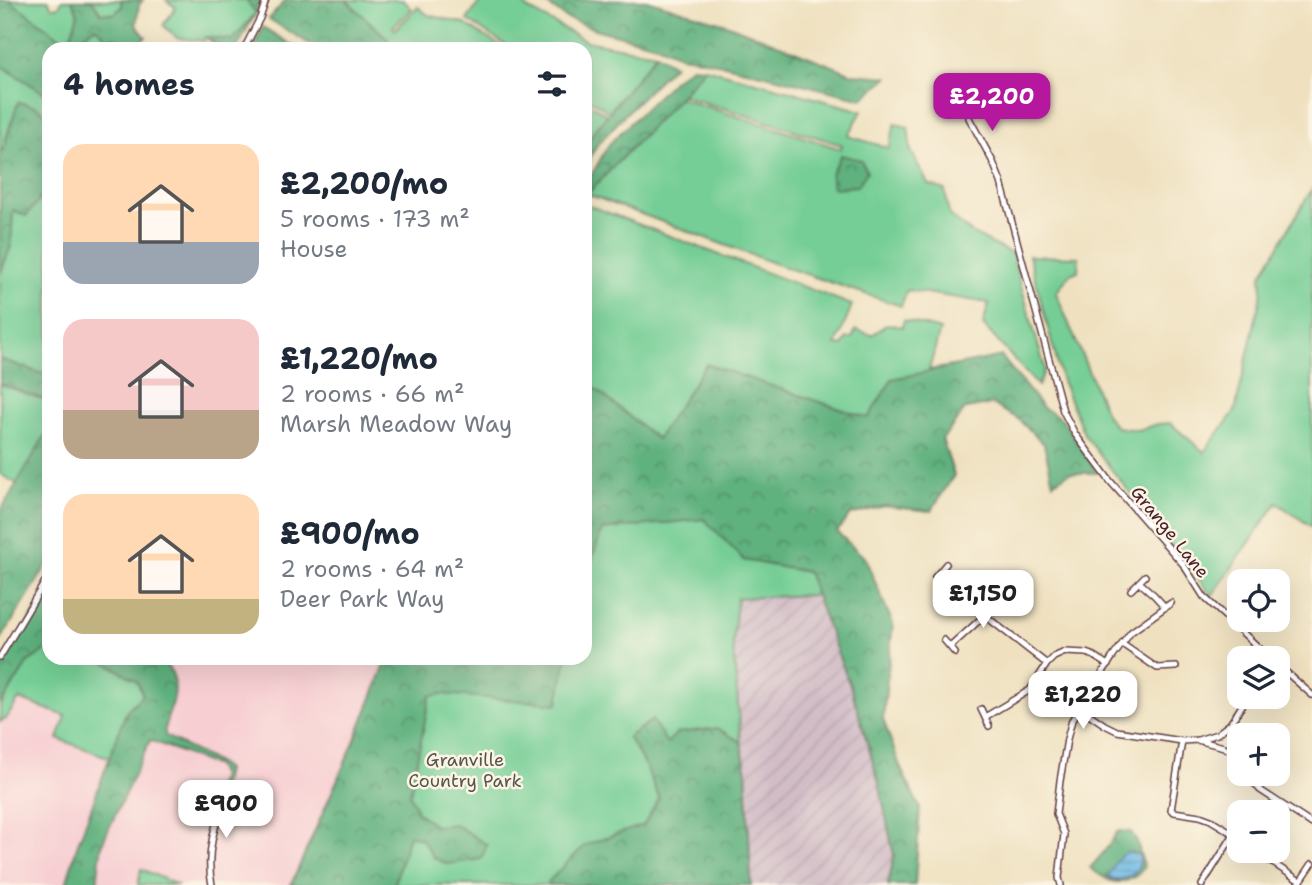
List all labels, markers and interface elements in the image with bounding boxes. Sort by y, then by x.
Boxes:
text: 4 homes [63,64,195,105]
icon: filters [533,65,571,103]
pin: £2,200 [935,74,1049,133]
text: £2,200 [949,81,1035,111]
text: £2,200/mo [280,163,448,204]
icon: home [119,172,203,256]
text: 5 rooms · 173 m² [280,204,470,234]
text: House [280,234,348,264]
text: £1,220/mo [280,338,438,379]
icon: home [119,347,203,431]
text: 2 rooms · 66 m² [280,379,465,409]
text: Marsh Meadow Way [280,409,512,439]
street label: Grange Lane [1125,481,1215,583]
text: £900/mo [280,513,420,554]
icon: home [119,522,203,606]
text: 2 rooms · 64 m² [280,554,464,584]
map controls [1227,569,1290,863]
button: locate [1227,569,1290,632]
pin: £1,150 [926,570,1040,630]
text: £1,150 [949,578,1017,608]
text: Deer Park Way [280,584,445,614]
button: layers [1227,646,1290,709]
pin: £1,220 [1026,672,1140,731]
text: £1,220 [1044,679,1122,709]
button: + [1227,723,1290,786]
park label: Granville Country Park [408,748,522,793]
pin: £900 [185,780,267,840]
text: £900 [194,788,258,818]
button: − [1227,800,1290,863]

